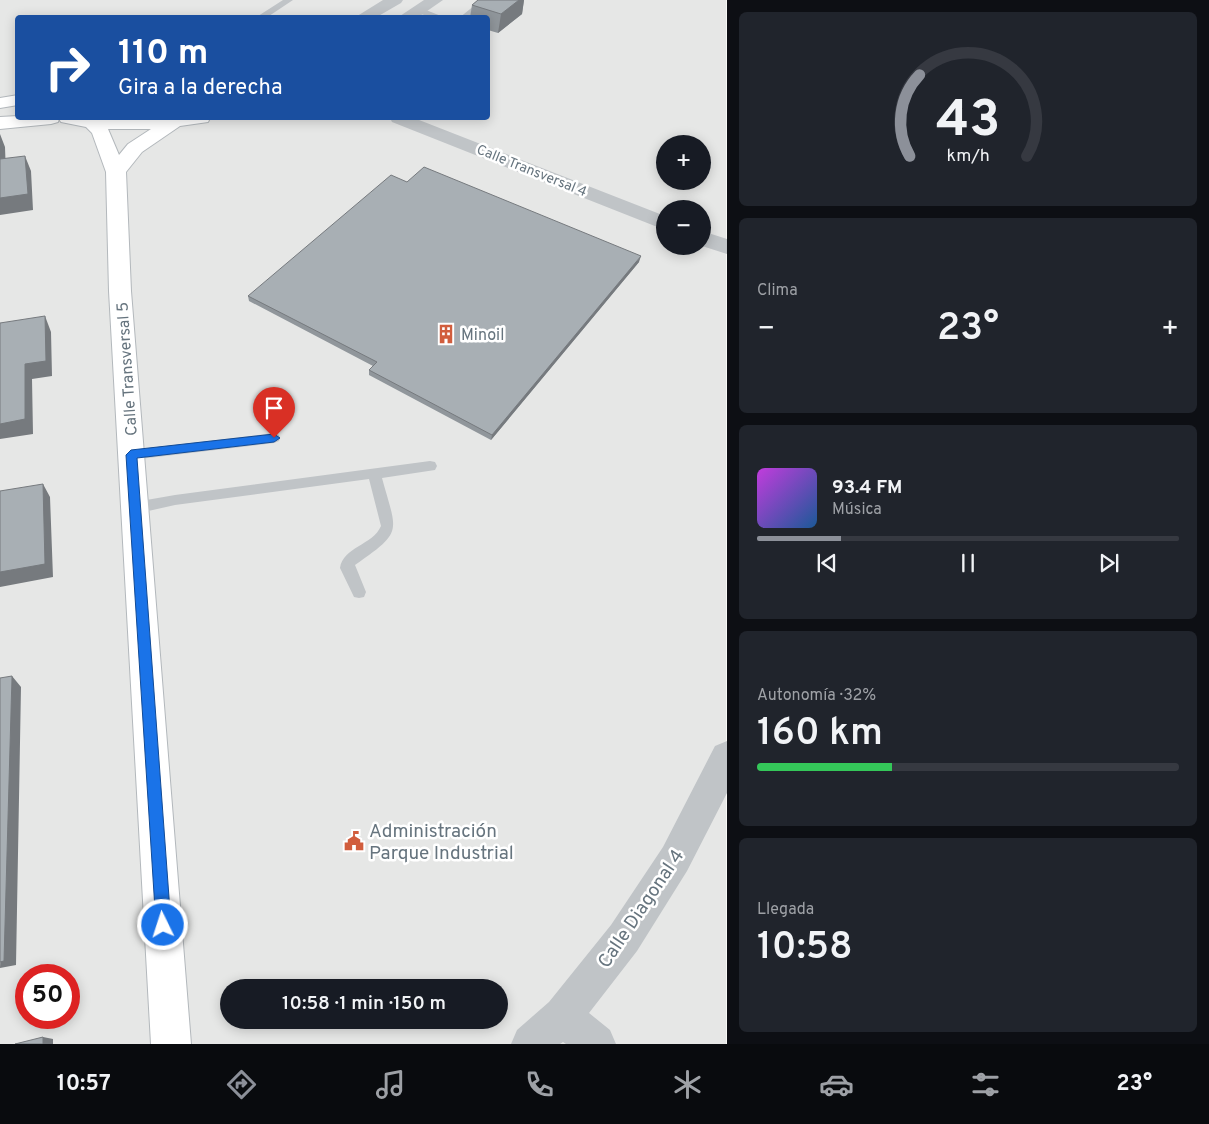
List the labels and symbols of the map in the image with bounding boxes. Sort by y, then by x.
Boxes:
street label: Calle Transversal 4 [474,142,589,201]
street label: Calle Transversal 5 [113,301,143,436]
building icon: Minoil [435,323,457,345]
place label: Minoil [461,326,504,346]
pin [253,387,295,438]
place label: Administración Parque Industrial [369,820,514,866]
public building icon: Administración Parque Industrial [343,830,365,852]
street label: Calle Diagonal 4 [593,845,690,973]
position arrow [136,898,188,950]
speed limit sign: 50 [15,964,80,1029]

